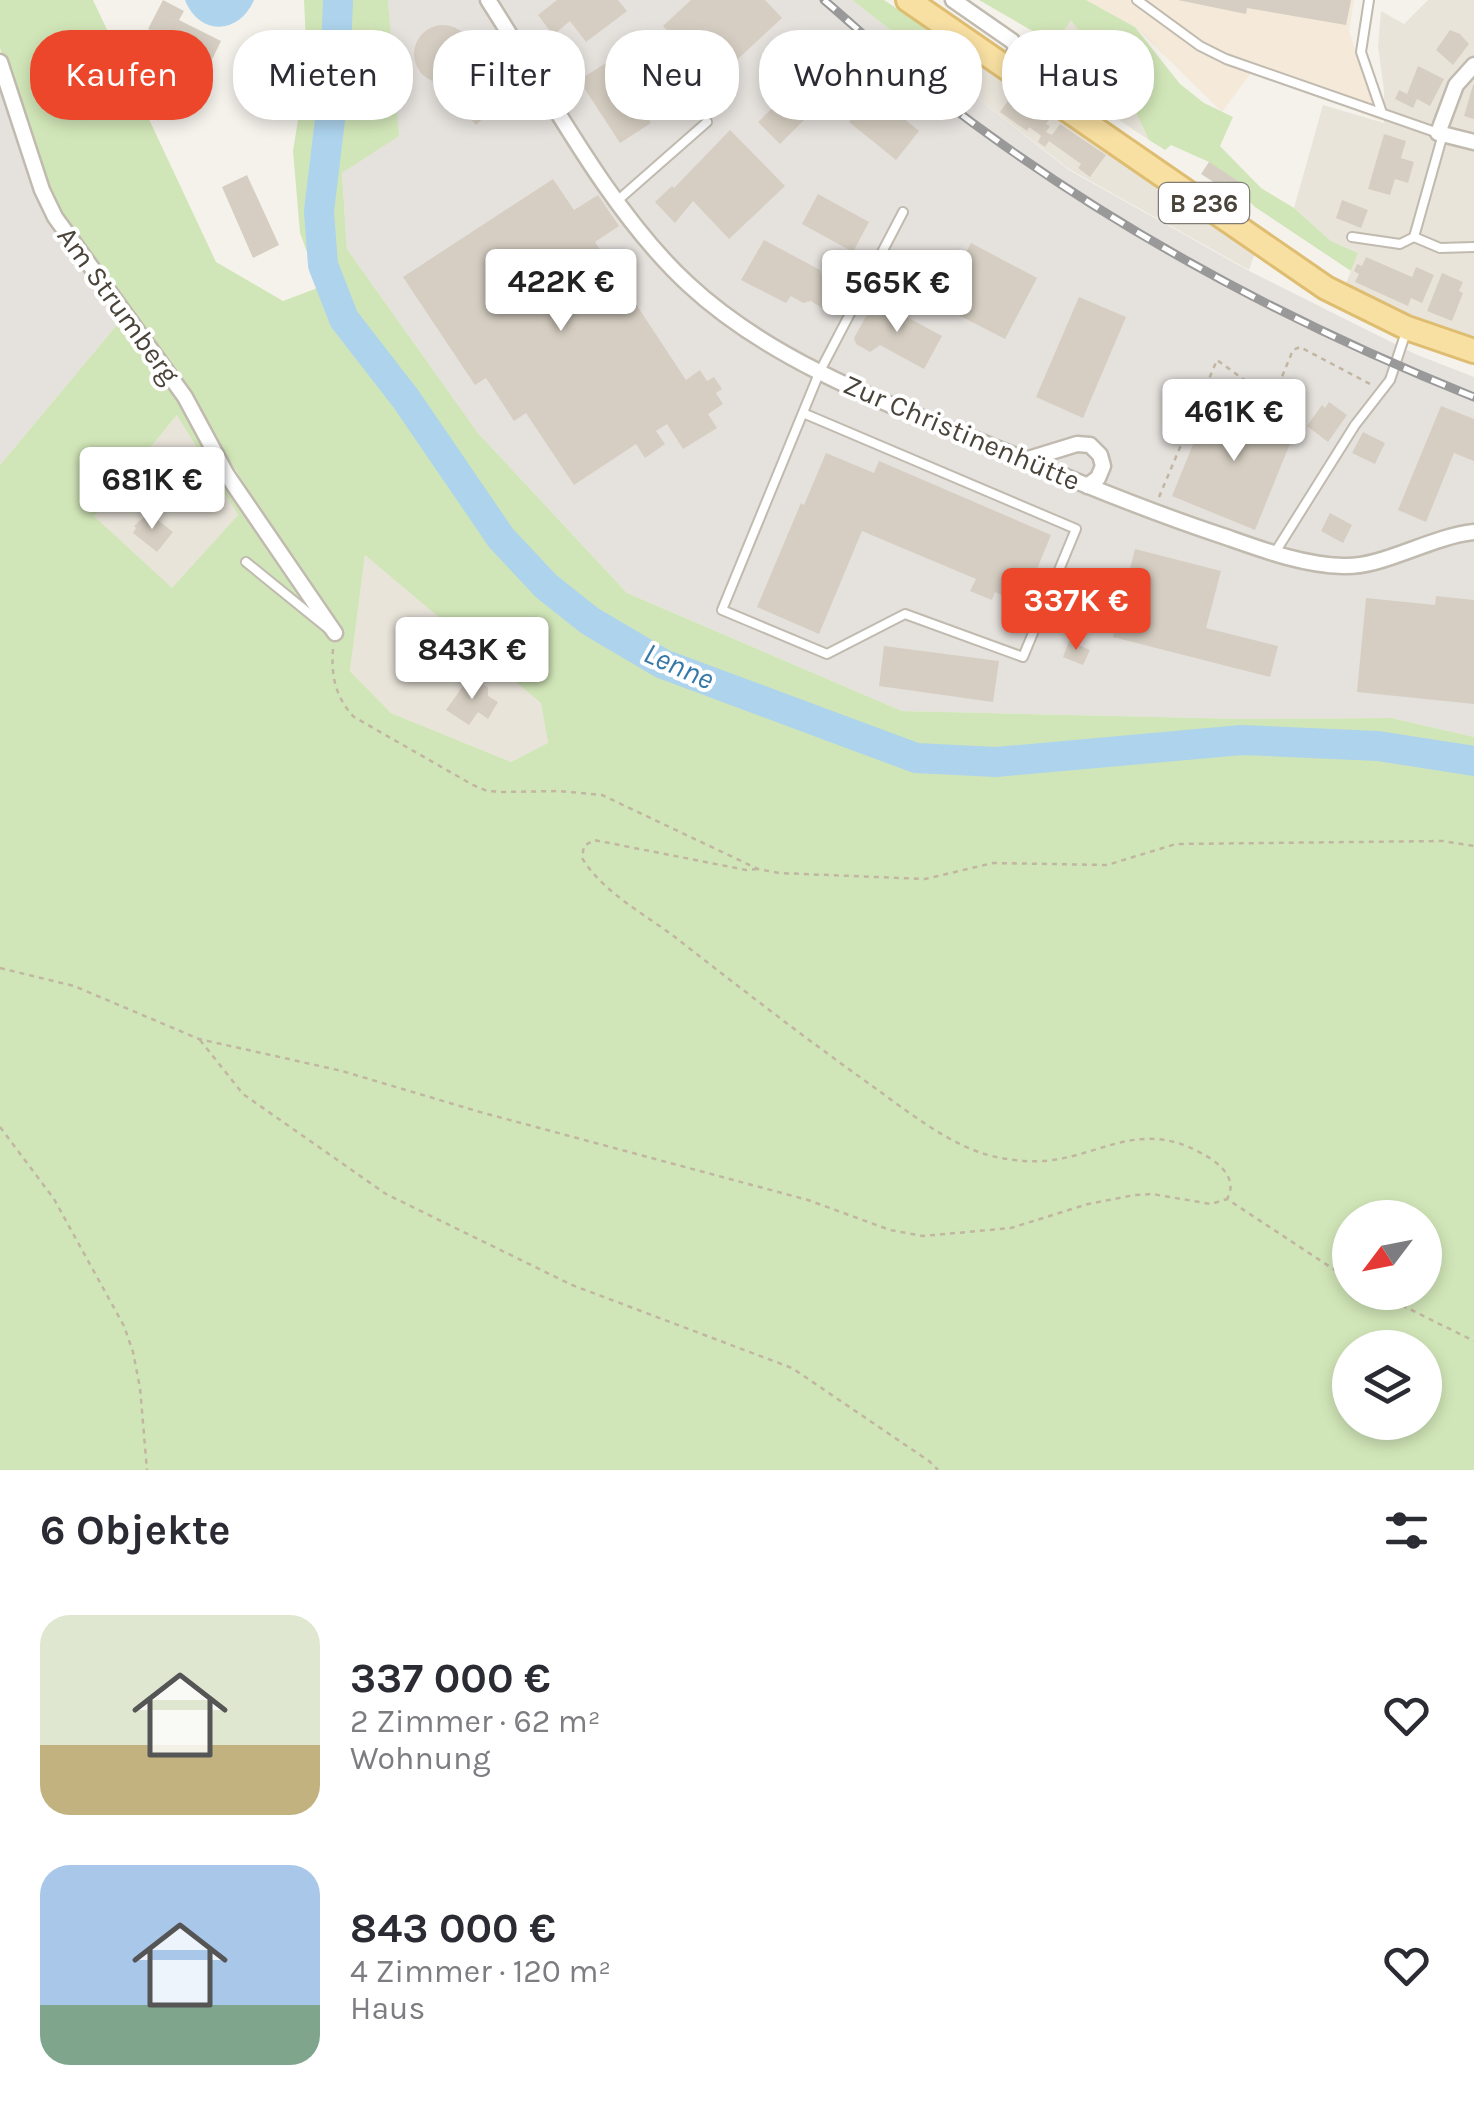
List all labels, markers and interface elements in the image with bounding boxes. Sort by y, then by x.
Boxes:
chip: Kaufen [30,30,213,120]
chip: Mieten [233,30,413,120]
chip: Filter [433,30,585,120]
chip: Neu [605,30,739,120]
chip: Wohnung [759,30,982,120]
chip: Haus [1002,30,1154,120]
road number: B 236 [1159,183,1249,223]
street label: Am Strumberg [51,220,187,390]
pin: 422K € [480,249,642,334]
pin: 565K € [816,250,978,335]
text: 422K € [507,263,615,300]
text: 565K € [844,264,950,301]
street label: Zur Christinenhütte [839,368,1085,497]
pin: 461K € [1153,379,1315,464]
text: 461K € [1184,393,1284,430]
pin: 681K € [71,447,233,532]
text: 681K € [102,461,202,498]
pin: 337K € [995,568,1157,653]
text: 337K € [1023,582,1129,619]
pin: 843K € [391,617,553,702]
text: 843K € [418,631,526,668]
water label: Lenne [638,635,720,697]
north arrow [1332,1200,1442,1310]
map controls [1332,1200,1442,1440]
button: layers [1332,1330,1442,1440]
icon: filters [1379,1503,1434,1558]
text: 6 Objekte [40,1505,231,1555]
text: 337 000 € [350,1653,551,1703]
icon: home [120,1655,240,1775]
icon: heart [1379,1688,1434,1743]
text: 2 Zimmer · 62 m² [350,1703,601,1740]
text: Wohnung [350,1740,490,1777]
text: 843 000 € [350,1903,556,1953]
icon: home [120,1905,240,2025]
icon: heart [1379,1938,1434,1993]
text: 4 Zimmer · 120 m² [350,1953,611,1990]
text: Haus [350,1990,425,2027]

